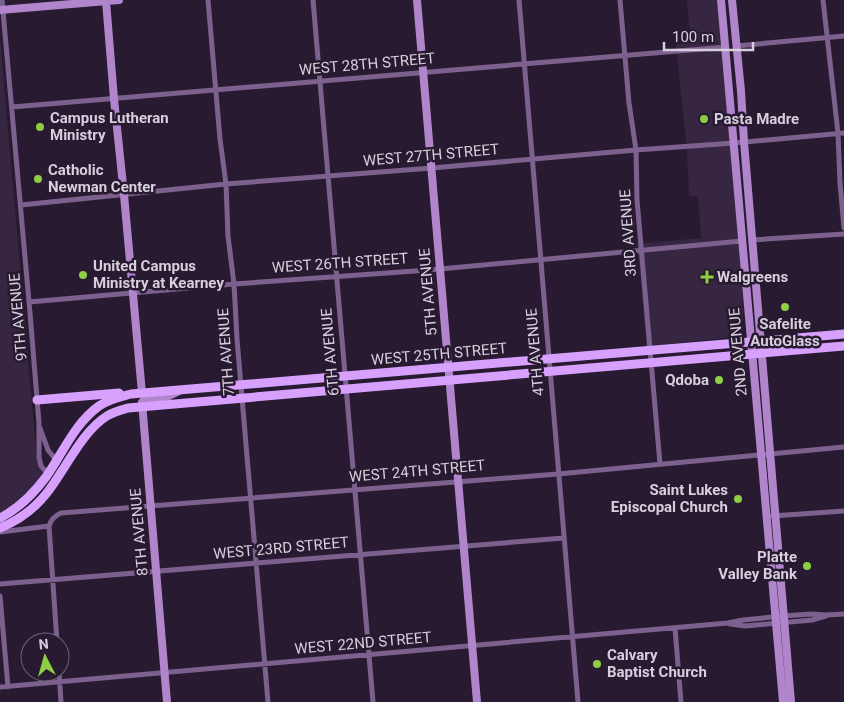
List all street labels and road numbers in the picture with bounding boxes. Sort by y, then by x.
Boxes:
street label: WEST 28TH STREET [298,49,436,79]
street label: WEST 27TH STREET [362,140,500,170]
street label: 3RD AVENUE [616,188,640,277]
street label: 5TH AVENUE [415,247,441,337]
street label: WEST 26TH STREET [271,249,409,277]
street label: 9TH AVENUE [5,272,31,362]
street label: 2ND AVENUE [725,306,751,397]
street label: 7TH AVENUE [214,307,238,397]
street label: 6TH AVENUE [317,307,343,397]
street label: 4TH AVENUE [522,307,548,397]
street label: WEST 25TH STREET [370,339,508,369]
street label: WEST 24TH STREET [348,456,486,486]
street label: 8TH AVENUE [126,487,152,577]
street label: WEST 23RD STREET [212,533,350,563]
street label: WEST 22ND STREET [294,628,432,658]

